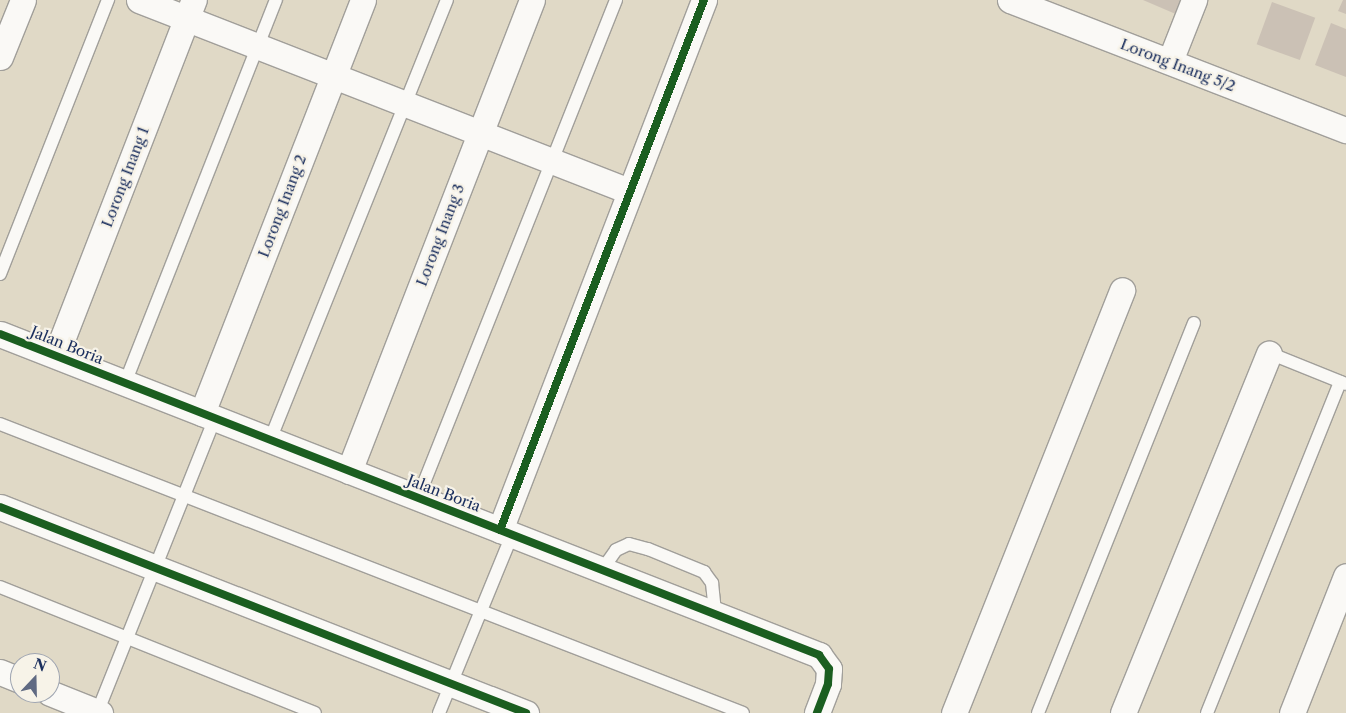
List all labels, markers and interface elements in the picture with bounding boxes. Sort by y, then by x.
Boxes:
street label: Lorong Inang 5/2 [1118,35,1238,95]
street label: Lorong Inang 1 [98,124,152,230]
street label: Lorong Inang 2 [254,152,310,260]
street label: Lorong Inang 3 [412,181,468,289]
street label: Jalan Boria [28,322,106,368]
street label: Jalan Boria [405,471,483,515]
north arrow [10,653,60,703]
text: N [31,654,49,676]

